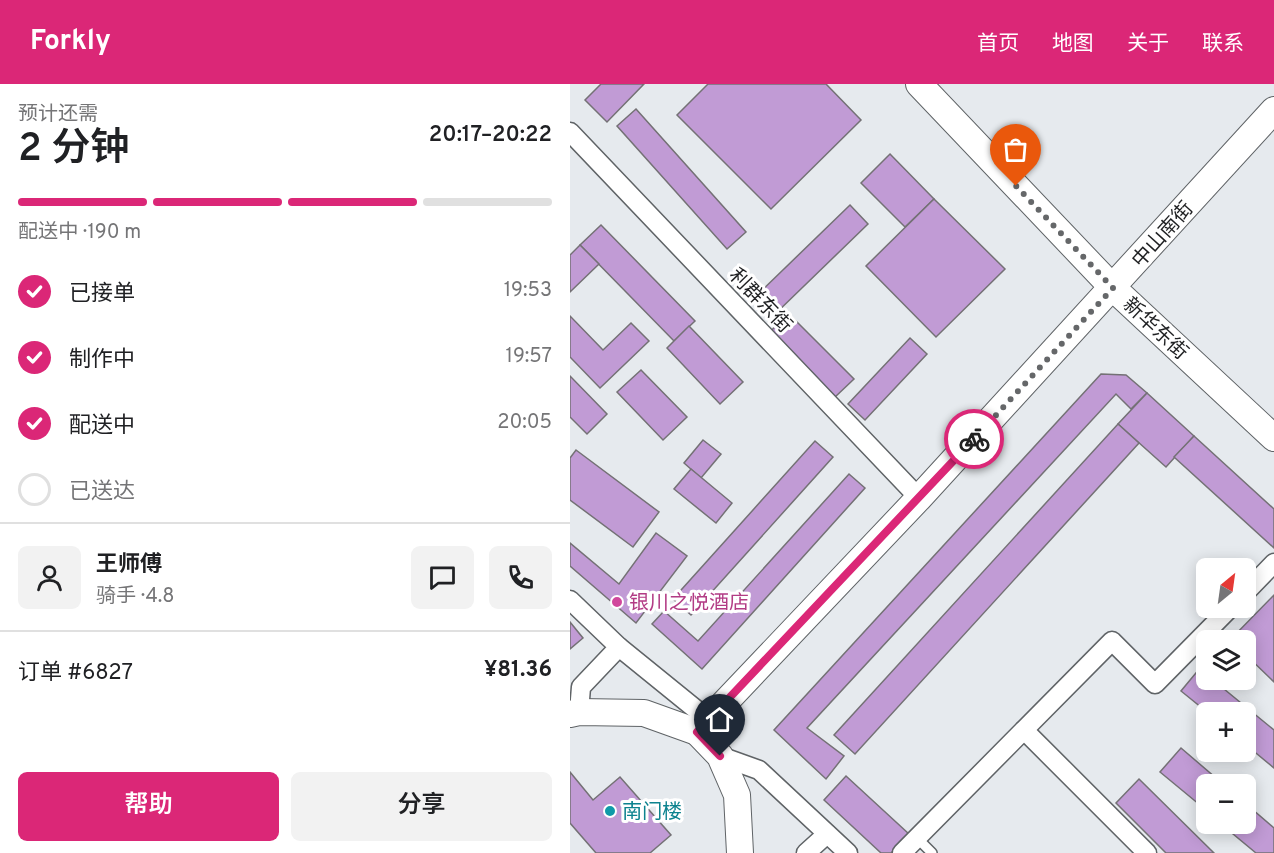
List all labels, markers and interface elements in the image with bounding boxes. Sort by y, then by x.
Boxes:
text: Forkly [30,24,111,60]
text: 首页 [977,31,1019,58]
text: 地图 [1052,31,1094,58]
text: 关于 [1127,31,1169,58]
text: 联系 [1202,31,1244,58]
text: 预计还需 [18,102,98,128]
text: 20:17–20:22 [429,122,552,149]
pin [990,124,1041,186]
text: 2 分钟 [18,126,129,175]
icon: bag [999,133,1032,166]
street label: 中山南街 [1127,197,1200,274]
text: 配送中 · 190 m [18,220,141,246]
street label: 利群东街 [722,264,797,339]
icon: check [18,275,51,308]
text: 19:53 [504,278,552,304]
text: 已接单 [69,281,135,308]
street label: 新华东街 [1117,293,1193,366]
icon: check [18,341,51,374]
text: 19:57 [505,344,552,370]
text: 制作中 [69,347,135,374]
icon: check [18,407,51,440]
courier [944,409,1004,469]
text: 20:05 [497,410,552,436]
text: 配送中 [69,413,135,440]
icon: bike [958,423,991,456]
text: 已送达 [69,479,135,506]
button: person [18,546,81,609]
button: chat [411,546,474,609]
button: phone [489,546,552,609]
text: 王师傅 [96,552,162,579]
north arrow [1196,558,1256,618]
map controls [1196,558,1256,834]
text: 骑手 · 4.8 [96,584,175,610]
place label: 银川之悦酒店 [629,591,749,617]
marker: 银川之悦酒店 [610,595,624,609]
button: layers [1196,630,1256,690]
text: ¥81.36 [484,657,552,684]
text: 订单 #6827 [18,660,133,687]
pin [694,694,745,756]
button: + [1196,702,1256,762]
icon: home [703,703,736,736]
button: 帮助 [18,772,279,841]
button: 分享 [291,772,552,841]
button: − [1196,774,1256,834]
place label: 南门楼 [622,800,682,826]
marker: 南门楼 [603,804,617,818]

